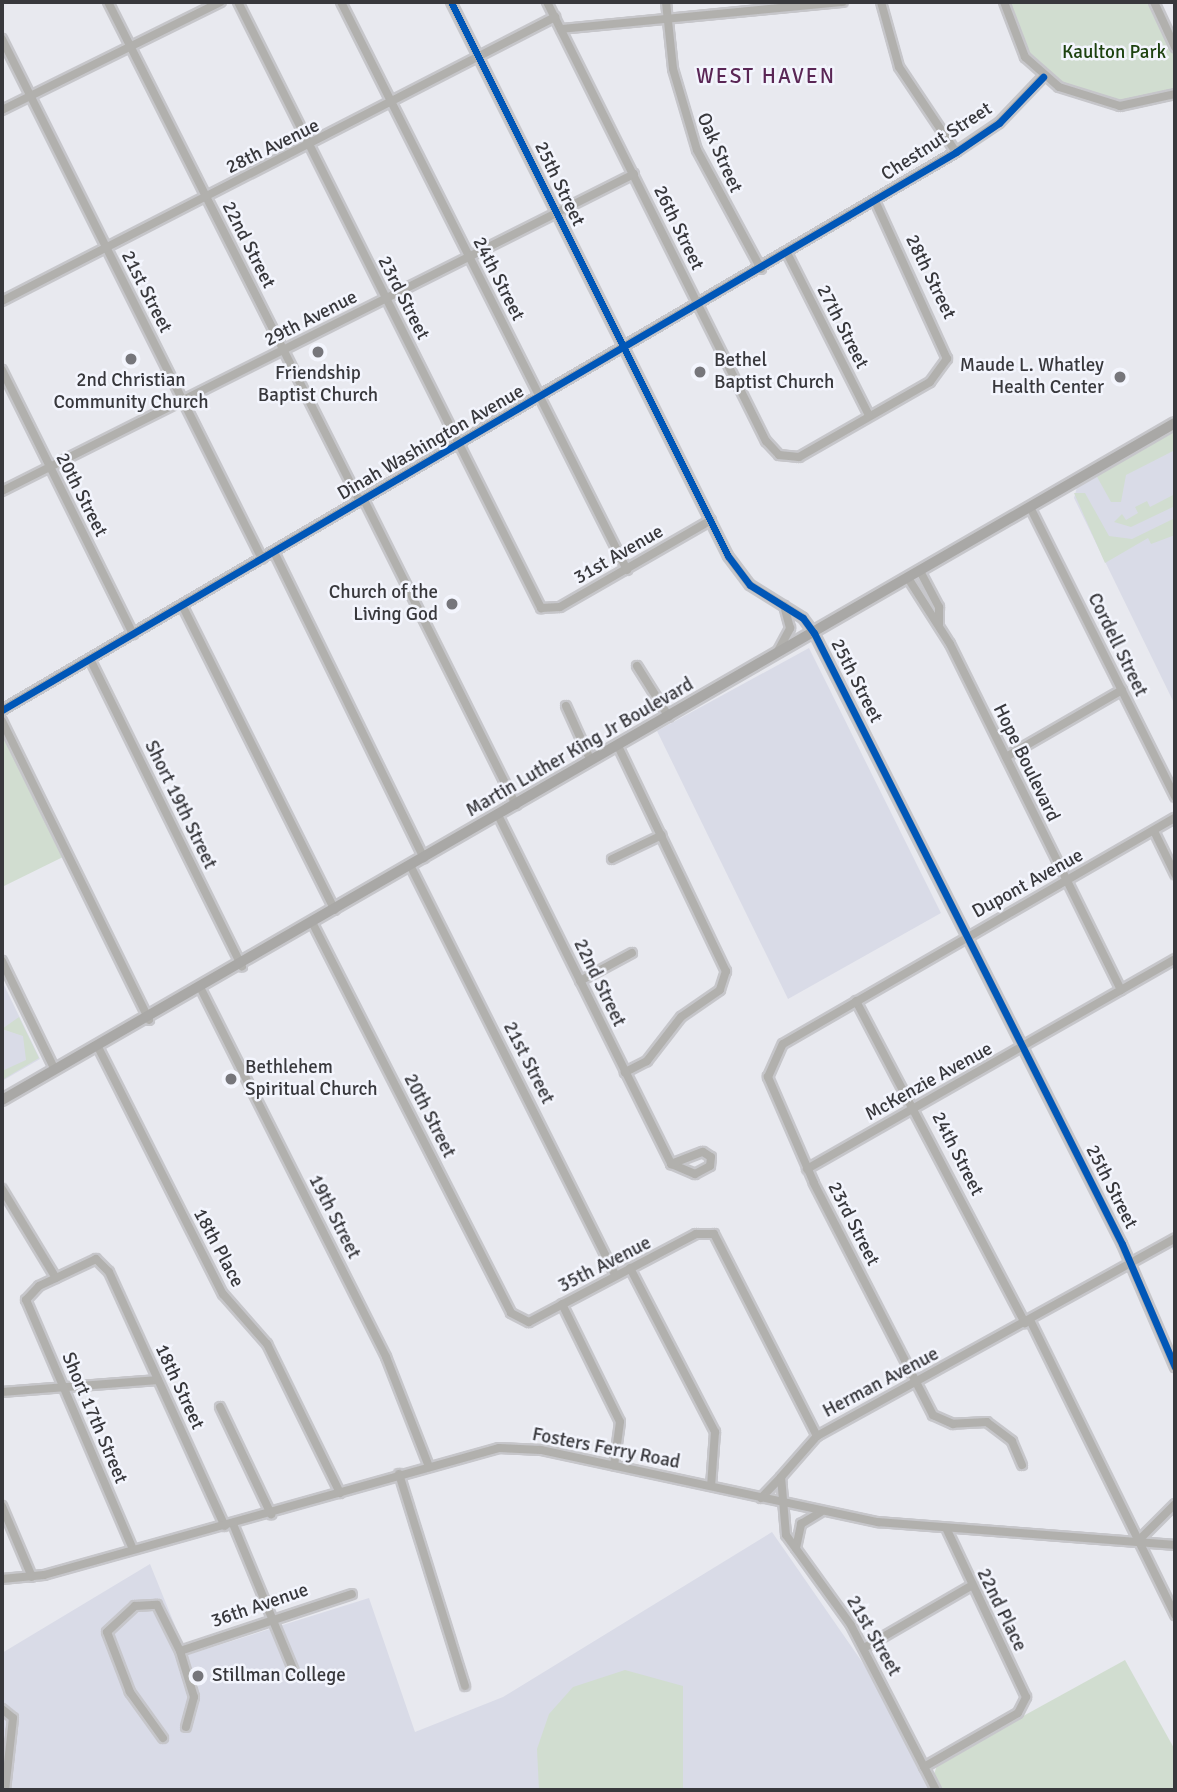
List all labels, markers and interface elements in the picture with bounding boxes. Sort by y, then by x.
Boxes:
park label: Kaulton Park [1062,42,1166,64]
district label: WEST HAVEN [697,63,835,89]
street label: Chestnut Street [877,98,997,186]
street label: Oak Street [691,109,747,197]
street label: 28th Avenue [223,115,323,179]
street label: 25th Street [529,138,589,230]
street label: 26th Street [648,182,708,274]
street label: 22nd Street [216,198,280,292]
street label: 28th Street [900,231,960,323]
street label: 24th Street [467,233,529,325]
street label: 21st Street [116,247,176,337]
street label: 23rd Street [372,252,434,344]
street label: 27th Street [811,281,873,373]
street label: 29th Avenue [261,286,361,352]
marker: Friendship Baptist Church [310,344,326,360]
place label: Bethel Baptist Church [714,350,834,394]
marker: 2nd Christian Community Church [123,351,139,367]
place label: Maude L. Whatley Health Center [960,355,1104,399]
place label: Friendship Baptist Church [258,363,378,407]
marker: Bethel Baptist Church [692,364,708,380]
marker: Maude L. Whatley Health Center [1110,367,1130,387]
place label: 2nd Christian Community Church [53,370,209,414]
street label: Dinah Washington Avenue [334,380,528,506]
street label: 20th Street [50,449,112,541]
street label: 31st Avenue [570,520,668,590]
place label: Church of the Living God [329,582,438,626]
street label: Cordell Street [1082,590,1152,700]
marker: Church of the Living God [444,596,460,612]
street label: 25th Street [825,635,887,727]
street label: Martin Luther King Jr Boulevard [462,673,698,823]
street label: Hope Boulevard [988,700,1064,826]
street label: Short 19th Street [139,737,221,873]
street label: Dupont Avenue [969,844,1087,924]
street label: 22nd Street [568,935,630,1031]
street label: 21st Street [498,1018,558,1108]
street label: McKenzie Avenue [861,1038,997,1126]
place label: Bethlehem Spiritual Church [245,1057,378,1101]
street label: 20th Street [398,1070,460,1162]
marker: Bethlehem Spiritual Church [223,1071,239,1087]
street label: 24th Street [926,1108,988,1200]
street label: 25th Street [1080,1141,1142,1233]
street label: 19th Street [303,1171,365,1263]
street label: 23rd Street [822,1178,884,1270]
street label: 18th Place [188,1205,248,1291]
street label: 35th Avenue [555,1232,655,1298]
street label: 18th Street [149,1341,209,1433]
street label: Herman Avenue [819,1343,943,1423]
street label: Short 17th Street [56,1349,132,1487]
street label: Fosters Ferry Road [530,1423,682,1475]
street label: 22nd Place [971,1565,1031,1655]
street label: 36th Avenue [208,1579,312,1633]
street label: 21st Street [841,1592,905,1680]
place label: Stillman College [212,1665,346,1687]
marker: Stillman College [190,1668,206,1684]

